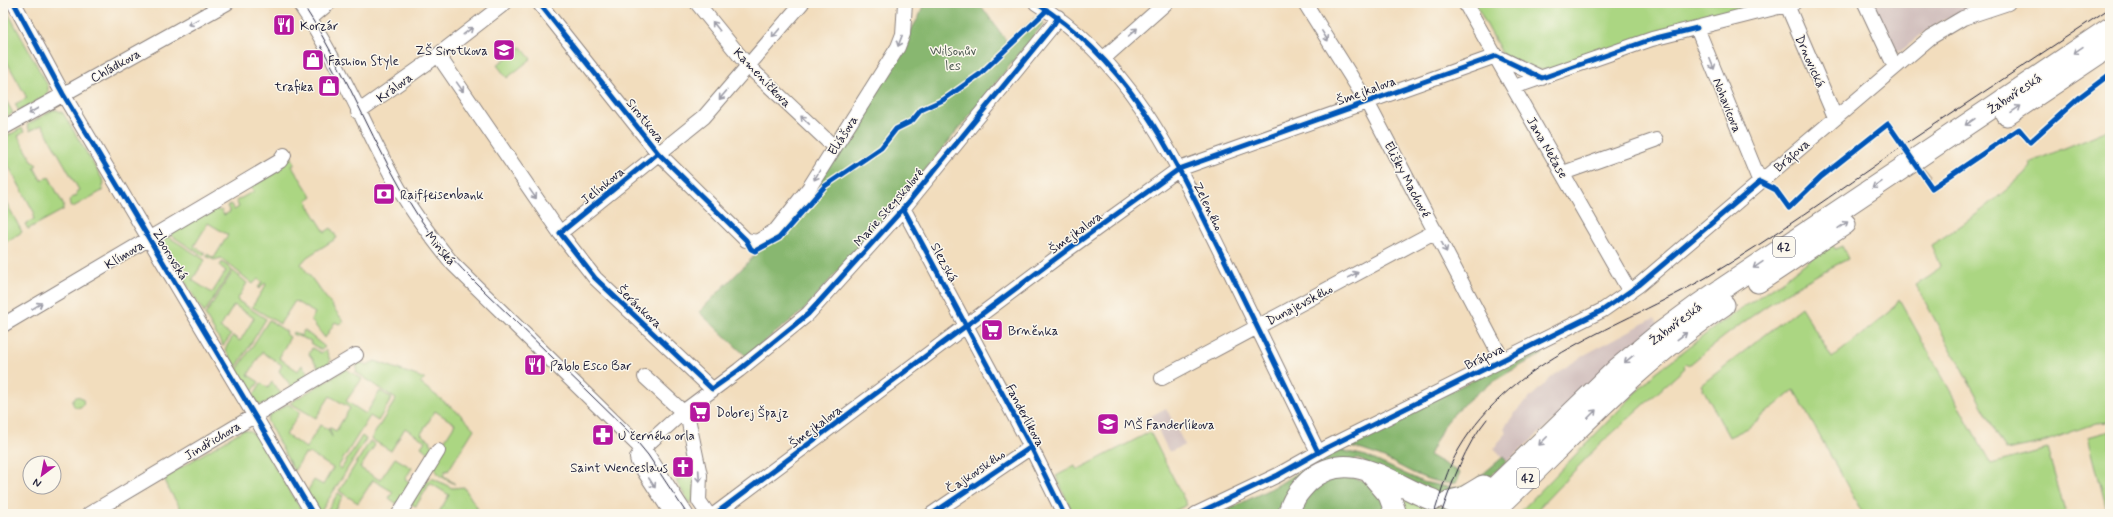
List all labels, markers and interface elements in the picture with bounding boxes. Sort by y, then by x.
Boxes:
restaurant icon: Korzár [271,12,297,38]
place label: Korzár [300,18,339,35]
one-way arrow [187,19,199,26]
one-way arrow [711,21,720,32]
one-way arrow [463,27,474,36]
one-way arrow [772,27,781,38]
one-way arrow [1128,27,1138,37]
one-way arrow [1322,30,1330,42]
street label: Drnovická [1790,33,1829,91]
one-way arrow [896,35,904,47]
school or university icon: ZŠ Sirotkova [491,37,517,63]
place label: ZŠ Sirotkova [415,43,488,60]
park label: Wilsonův les [930,43,976,75]
street label: Chládkova [88,45,144,87]
street label: Kameníčkova [729,45,795,112]
one-way arrow [2072,45,2083,54]
shop icon: Fashion Style [300,47,326,73]
place label: Fashion Style [328,53,399,70]
one-way arrow [1708,58,1716,70]
street label: Králova [373,69,417,107]
street label: Žabovřeská [1984,70,2045,119]
shop icon: trafika [316,73,342,99]
street label: Šmejkalova [1335,73,1399,110]
street label: Nohavicova [1708,76,1745,136]
place label: trafika [274,79,314,96]
one-way arrow [456,81,464,92]
one-way arrow [719,90,728,101]
street label: Sirotkova [622,95,668,147]
one-way arrow [2010,105,2021,113]
one-way arrow [27,108,39,115]
street label: Eliášova [824,112,862,159]
street label: Jana Nečase [1522,114,1571,182]
one-way arrow [800,115,810,125]
one-way arrow [1965,118,1976,126]
street label: Bráfova [1771,136,1815,178]
street label: Elišky Machové [1380,139,1434,221]
street label: Jelínkova [578,163,629,209]
street label: Marie Steyskalové [850,165,928,251]
one-way arrow [812,169,820,181]
street label: Zeleného [1189,180,1227,234]
one-way arrow [1872,180,1883,189]
bank icon: Raiffeisenbank [371,181,397,207]
place label: Raiffeisenbank [400,187,484,204]
one-way arrow [529,188,537,199]
street label: Šmejkalova [1046,208,1106,258]
one-way arrow [1837,221,1848,229]
street label: Zborovská [148,226,192,284]
street label: Minská [421,228,459,270]
street label: Klímova [102,237,148,274]
road number: 42 [1773,237,1795,257]
street label: Slezská [926,240,961,286]
one-way arrow [1441,241,1448,253]
one-way arrow [1753,261,1764,269]
one-way arrow [1347,271,1359,278]
street label: Dunajevského [1263,280,1336,330]
street label: Šeránkova [613,282,665,333]
street label: Žabovřeská [1646,299,1706,350]
one-way arrow [31,301,43,309]
supermarket icon: Brněnka [979,317,1005,343]
place label: Brněnka [1008,323,1059,340]
one-way arrow [1677,331,1688,340]
street label: Bráfova [1462,340,1508,376]
restaurant icon: Pablo Esco Bar [522,352,548,378]
one-way arrow [1624,354,1635,363]
place label: Pablo Esco Bar [550,358,632,375]
street label: Fanderlíkova [1001,381,1048,450]
supermarket icon: Dobrej Špajz [687,399,713,425]
street label: Šmejkalova [786,402,846,453]
place label: Dobrej Špajz [716,405,789,422]
one-way arrow [1587,409,1597,419]
school or university icon: MŠ Fanderlíkova [1095,411,1121,437]
place label: MŠ Fanderlíkova [1124,417,1215,434]
street label: Jindřichova [181,418,244,465]
pharmacy icon: U černého orla [590,422,616,448]
place label: U černého orla [618,428,695,445]
one-way arrow [1538,436,1548,446]
street label: Čajkovského [942,445,1009,498]
church icon: Saint Wenceslaus [670,454,696,480]
north arrow [22,455,62,495]
place label: Saint Wenceslaus [570,460,668,477]
road number: 42 [1517,468,1539,488]
one-way arrow [695,470,703,483]
text: N [30,475,44,491]
one-way arrow [648,478,656,489]

